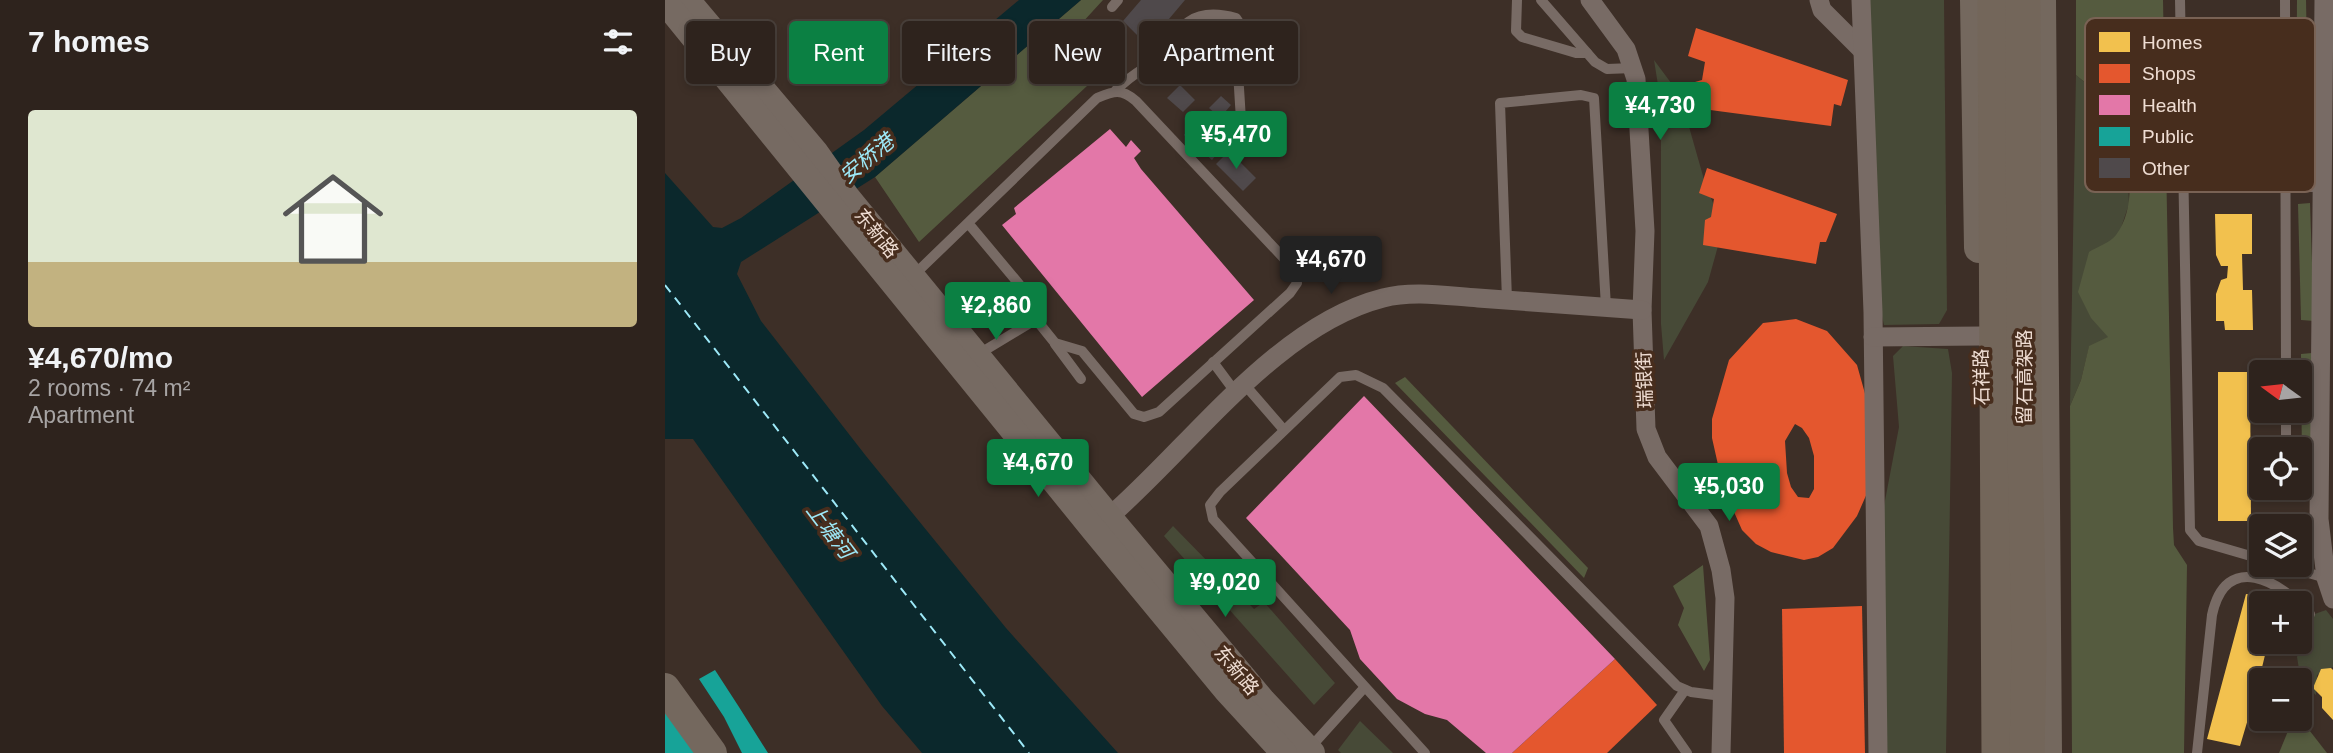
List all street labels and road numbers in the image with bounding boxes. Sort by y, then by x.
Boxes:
street label: 东新路 [851,205,903,262]
street label: 留石高架路 [2014,329,2035,425]
street label: 石祥路 [1971,348,1992,406]
street label: 瑞银街 [1633,351,1656,409]
street label: 东新路 [1210,642,1263,699]

